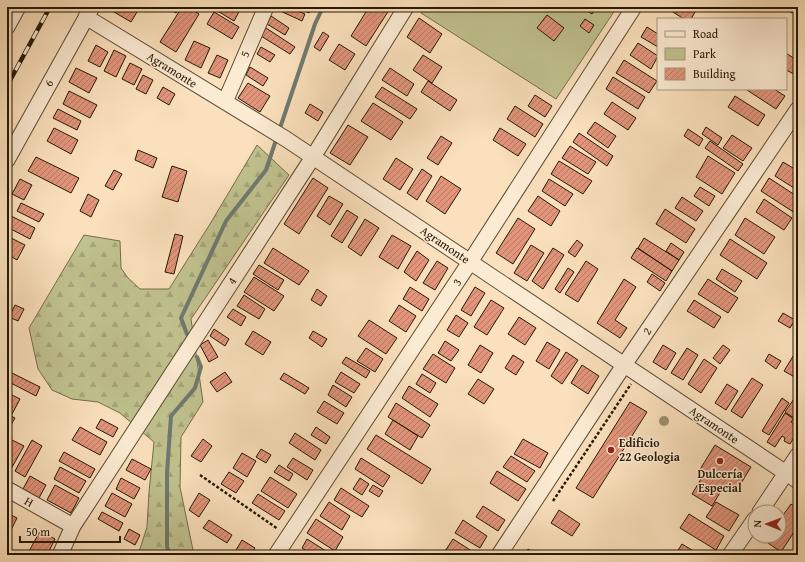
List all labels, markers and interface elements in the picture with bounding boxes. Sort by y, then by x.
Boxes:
legend [657,18,787,90]
text: Road [693,25,719,42]
text: Park [693,45,717,62]
street label: Agramonte [144,47,201,92]
street label: 5 [236,48,254,60]
text: Building [693,65,736,82]
street label: 6 [40,76,58,89]
street label: Agramonte [417,222,474,268]
street label: 4 [223,273,240,288]
street label: 3 [448,274,465,289]
street label: 2 [638,323,655,338]
street label: Agramonte [686,402,743,448]
place label: Edificio 22 Geologia [619,434,681,465]
marker: Edificio 22 Geologia [606,445,616,455]
marker: Dulcería Especial [715,456,725,466]
place label: Dulcería Especial [697,465,743,496]
street label: H [22,492,37,511]
north arrow [747,504,787,544]
scale bar [20,518,120,544]
text: N [749,519,765,528]
text: 50 m [26,523,50,540]

